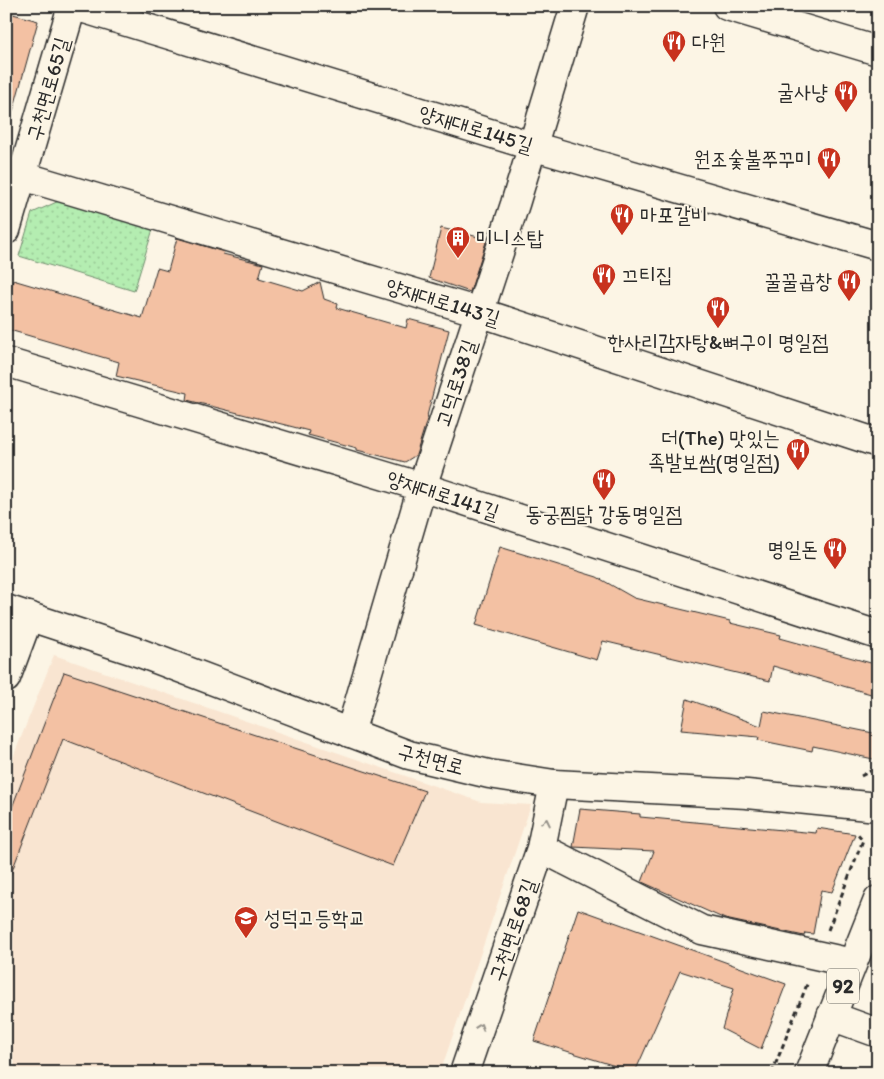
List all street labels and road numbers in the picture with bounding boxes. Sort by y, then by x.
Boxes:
street label: 구천면로65길 [21,34,74,144]
street label: 양재대로145길 [416,99,536,158]
street label: 양재대로143길 [383,272,503,331]
street label: 고덕로38길 [430,336,481,430]
street label: 양재대로141길 [384,465,503,524]
street label: 구천면로 [395,738,467,779]
street label: 구천면로68길 [483,875,542,985]
road number: 92 [827,968,859,1004]

